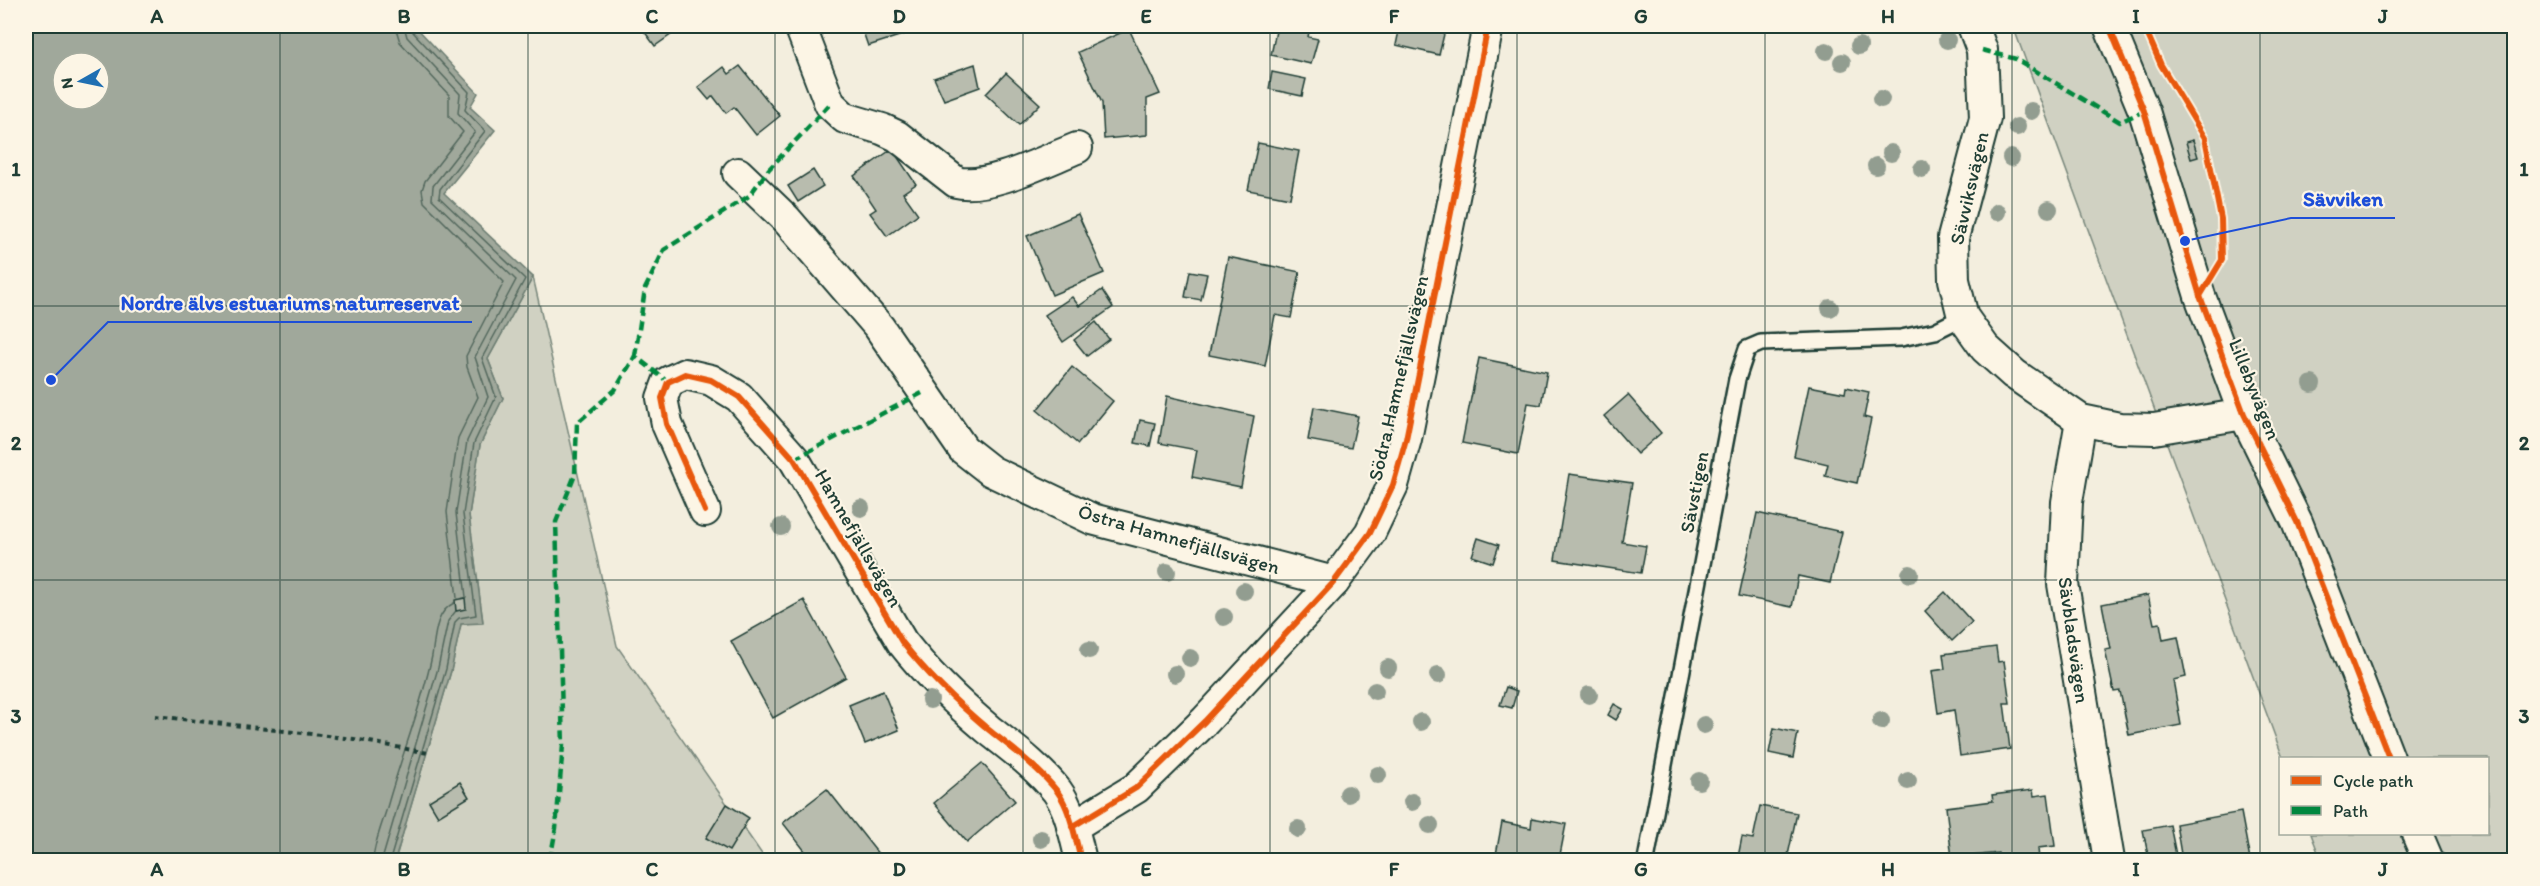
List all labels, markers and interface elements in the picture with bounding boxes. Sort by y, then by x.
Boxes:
text: A [150,4,164,28]
text: B [398,4,411,28]
text: C [646,4,659,28]
text: D [892,4,906,28]
text: E [1140,4,1152,28]
text: F [1389,4,1400,28]
text: G [1634,4,1648,28]
text: H [1881,4,1895,28]
text: I [2132,4,2140,28]
text: J [2377,4,2388,28]
north arrow [51,51,111,111]
text: N [56,76,77,90]
street label: Sävviksvägen [1944,129,1994,247]
text: 1 [11,157,21,181]
text: 1 [2519,157,2529,181]
callout: Sävviken [2291,179,2395,218]
text: Sävviken [2303,186,2383,211]
street label: Södra Hamnefjällsvägen [1363,273,1433,483]
callout: Nordre älvs estuariums naturreservat [108,283,472,322]
text: Nordre älvs estuariums naturreservat [120,290,460,315]
street label: Lillebyvägen [2224,335,2286,443]
text: 2 [11,431,22,455]
text: 2 [2519,431,2530,455]
street label: Sävstigen [1674,449,1714,535]
street label: Hamnefjällsvägen [810,465,908,611]
street label: Östra Hamnefjällsvägen [1075,499,1283,579]
street label: Sävbladsvägen [2053,575,2095,705]
text: 3 [11,704,22,728]
text: 3 [2519,704,2530,728]
legend [2279,757,2489,835]
text: Cycle path [2333,770,2414,792]
text: Path [2333,800,2368,822]
text: A [150,857,164,881]
text: B [398,857,411,881]
text: C [646,857,659,881]
text: D [892,857,906,881]
text: E [1140,857,1152,881]
text: F [1389,857,1400,881]
text: G [1634,857,1648,881]
text: H [1881,857,1895,881]
text: I [2132,857,2140,881]
text: J [2377,857,2388,881]

